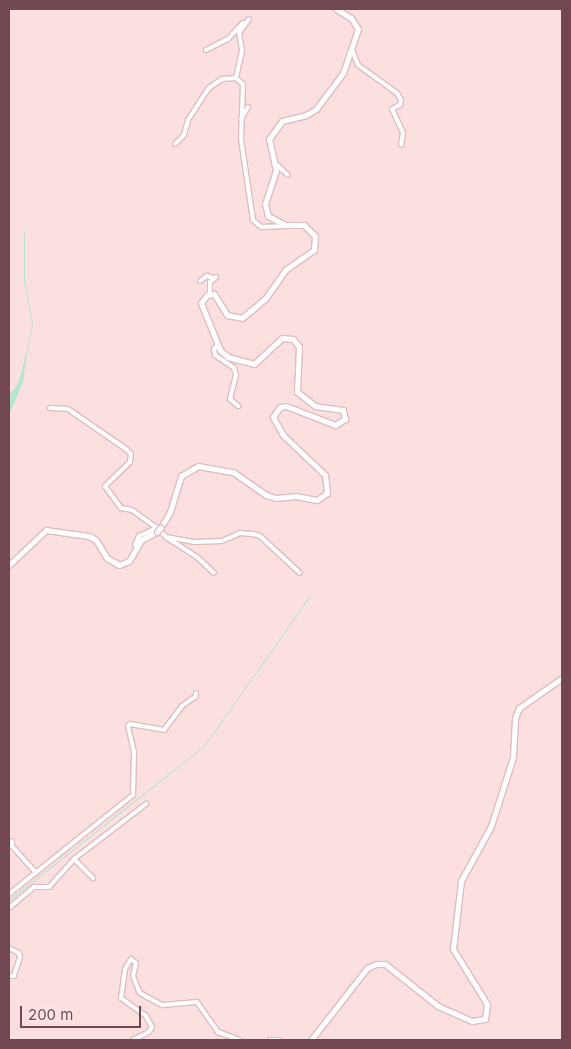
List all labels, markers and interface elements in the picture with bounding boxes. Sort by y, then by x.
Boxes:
scale bar [22,996,144,1028]
text: 200 m [28,1005,73,1024]

